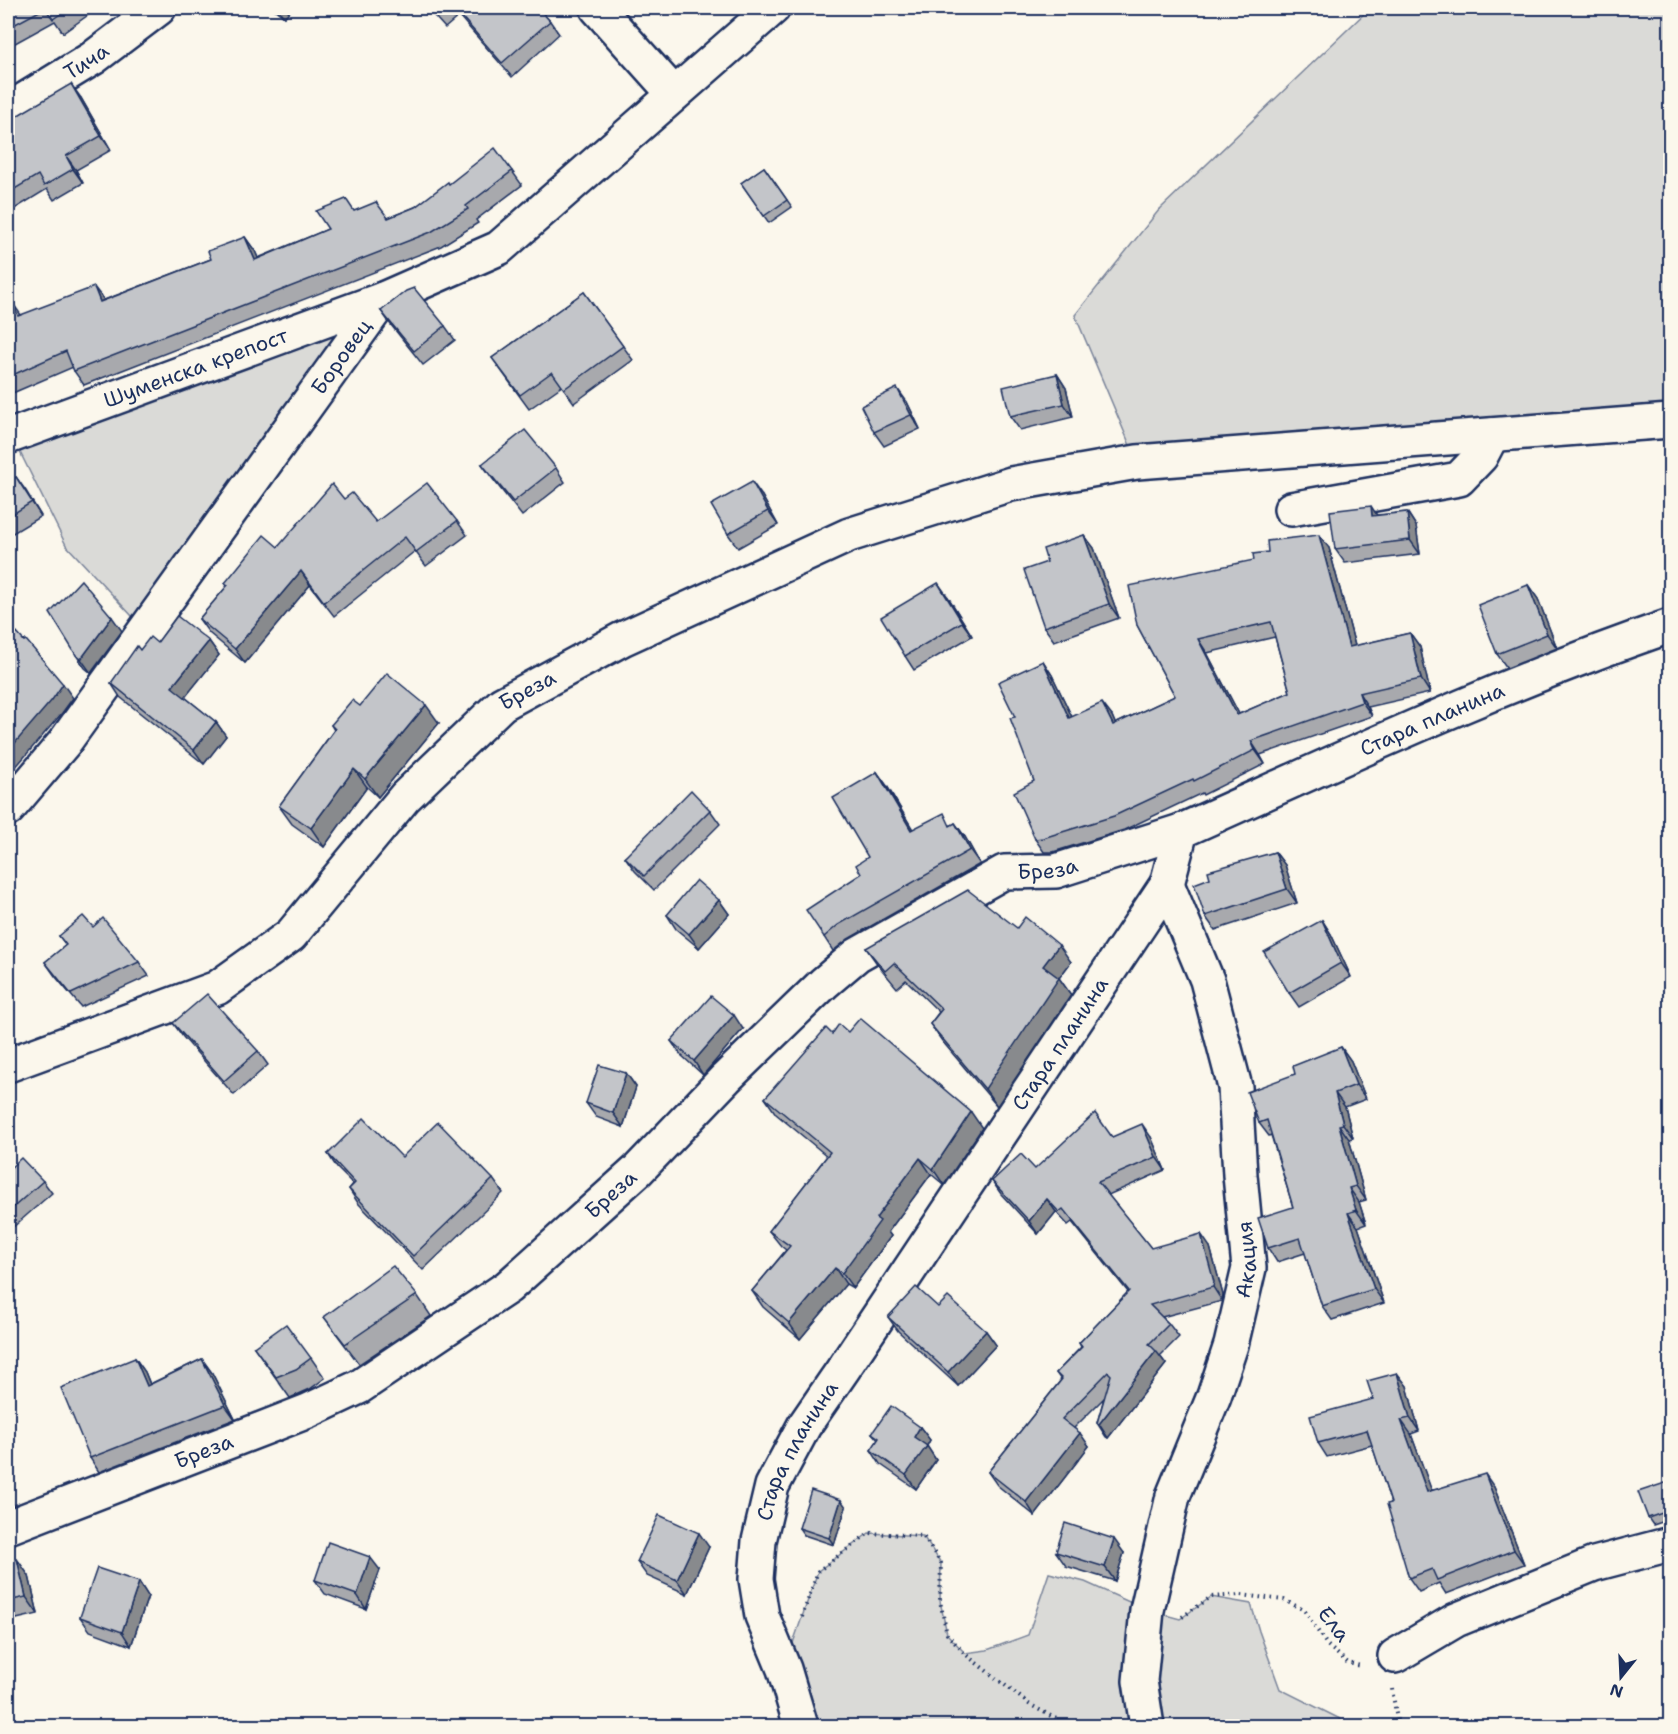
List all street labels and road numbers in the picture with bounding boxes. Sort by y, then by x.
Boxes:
street label: Тича [59,37,115,87]
street label: Боровец [305,313,378,400]
street label: Шуменска крепост [100,321,292,415]
street label: Бреза [494,663,561,717]
street label: Стара планина [1355,676,1509,763]
street label: Бреза [1017,851,1081,886]
street label: Стара планина [1006,972,1115,1116]
street label: Бреза [579,1164,643,1225]
street label: Акация [1228,1220,1263,1301]
street label: Стара планина [750,1376,845,1524]
street label: Бреза [171,1427,237,1475]
street label: Ела [1311,1600,1357,1648]

